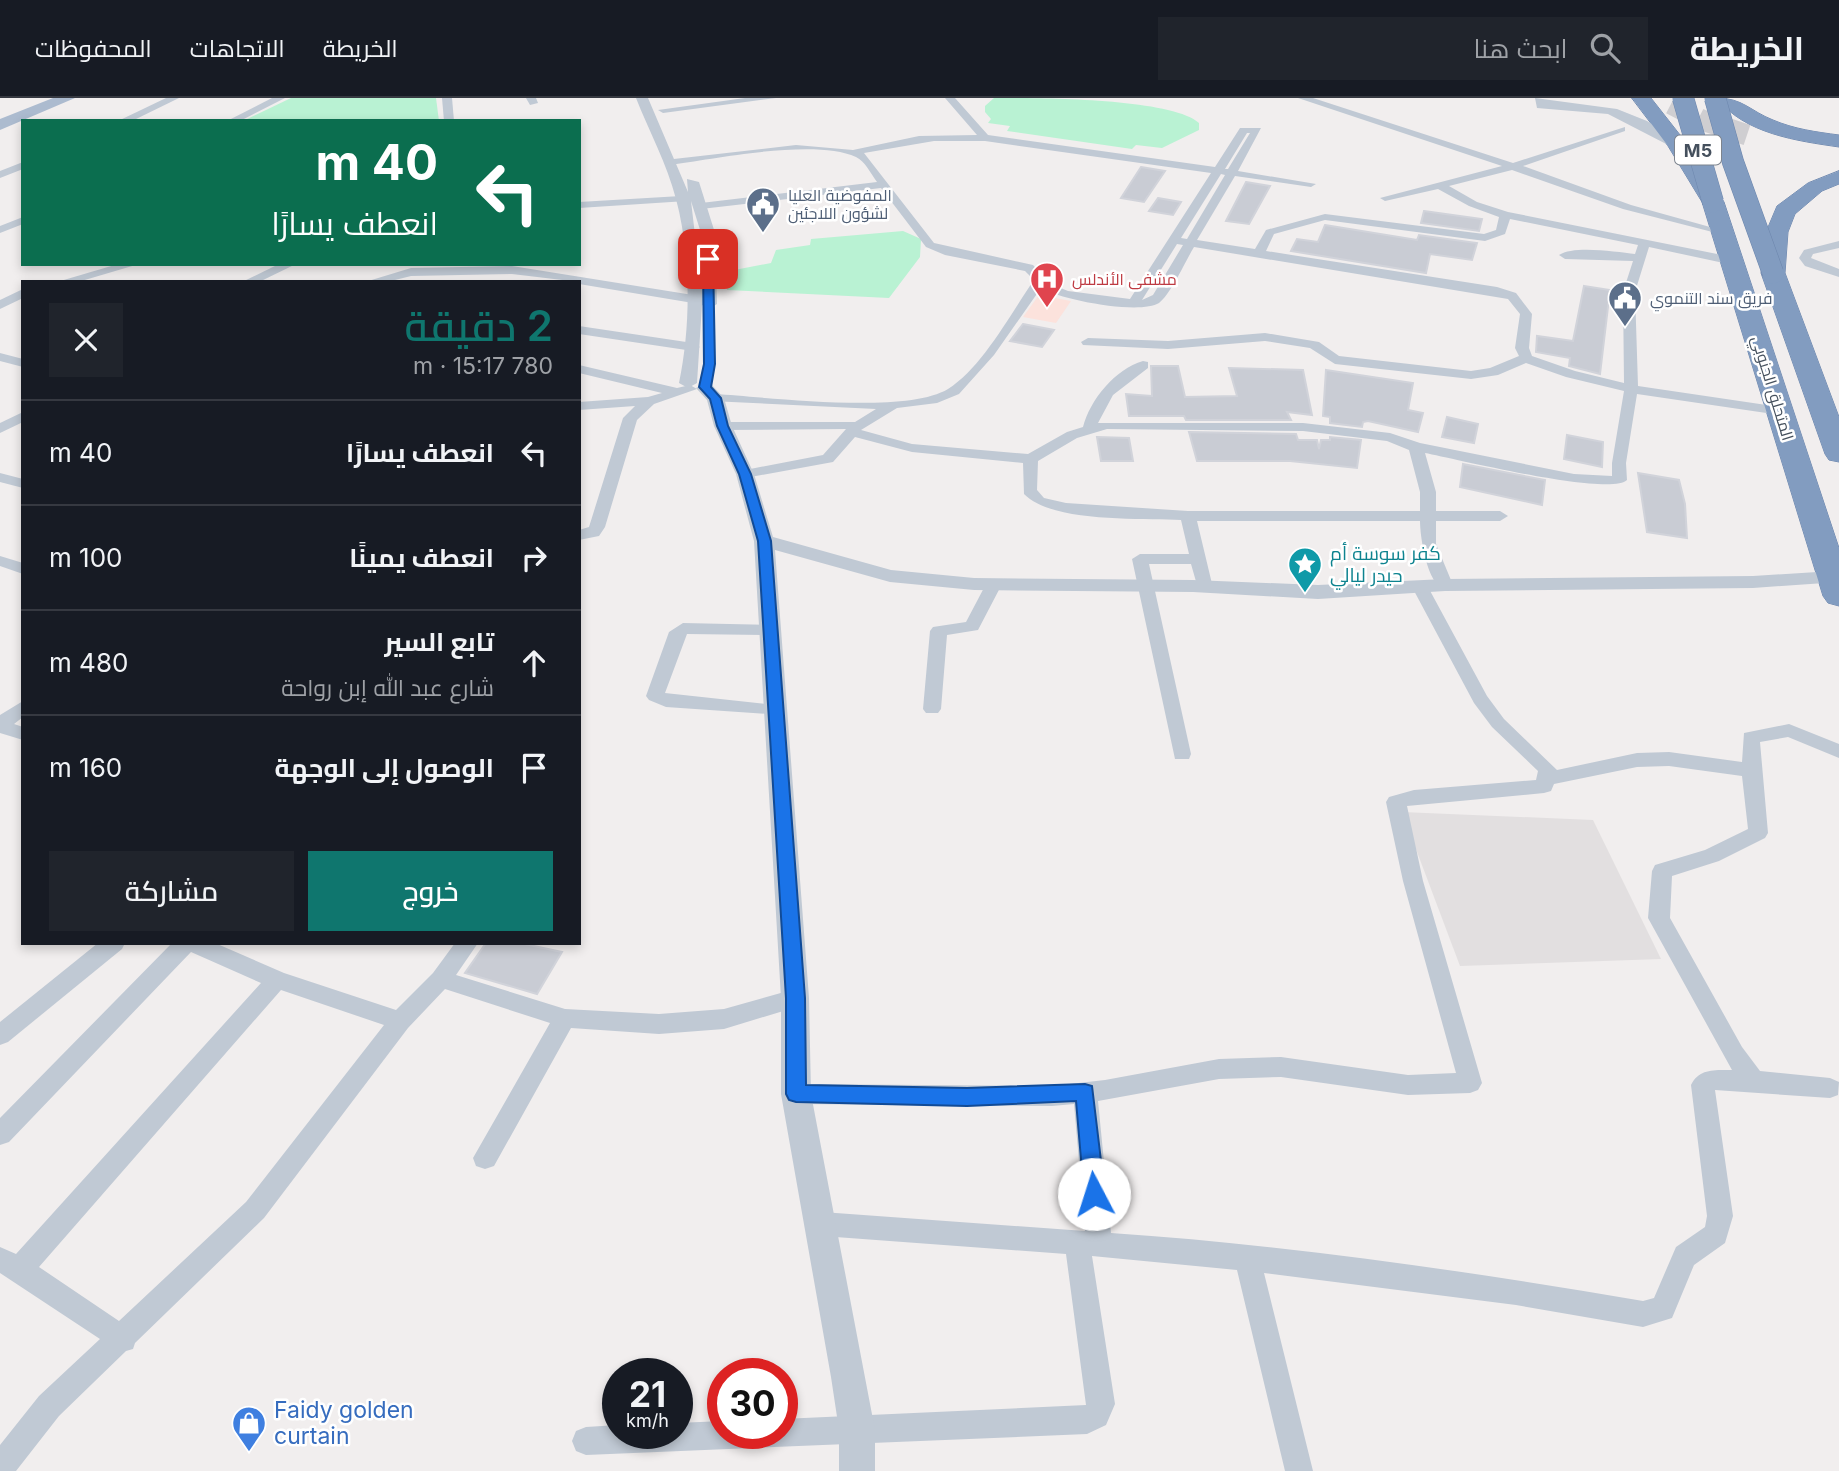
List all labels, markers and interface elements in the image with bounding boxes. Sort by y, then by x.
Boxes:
search box [1158,17,1648,80]
text: الخريطة [1690,28,1804,68]
icon: search [1586,29,1624,67]
text: ابحث هنا [1473,33,1568,64]
text: المحفوظات [35,34,152,63]
text: الاتجاهات [190,34,285,63]
text: الخريطة [323,34,398,63]
text: 40 m [315,133,438,192]
road number: M5 [1675,136,1721,164]
icon: left [462,147,553,238]
public building icon: المفوضية العليا لشؤون اللاجئين [744,185,782,234]
place label: المفوضية العليا لشؤون اللاجئين [788,185,892,224]
text: انعطف يسارًا [271,204,438,243]
pin [678,229,738,289]
icon: arrive [689,240,727,278]
hospital icon: مشفى الأندلس [1028,260,1066,309]
place label: مشفى الأندلس [1072,269,1177,290]
public building icon: فريق سند التنموي [1606,279,1644,328]
place label: فريق سند التنموي [1650,288,1772,312]
text: 2 دقيقة [404,300,553,351]
button: close [49,303,123,377]
street label: المتحلق الجنوبي [1744,333,1798,444]
text: 780 m · 15:17 [413,352,553,380]
icon: left [515,434,553,472]
text: 40 m [49,437,112,468]
text: انعطف يسارًا [346,437,494,468]
icon: right [515,539,553,577]
text: 100 m [49,542,122,573]
text: انعطف يمينًا [349,542,494,573]
place label: كفر سوسة أم حيدر ليالي [1330,542,1441,590]
place icon: كفر سوسة أم حيدر ليالي [1286,545,1324,594]
text: تابع السير [384,626,494,657]
icon: ahead [515,644,553,682]
text: 480 m [49,647,128,678]
text: شارع عبد الله إبن رواحة [281,674,494,702]
icon: arrive [515,749,553,787]
text: 160 m [49,752,122,783]
text: الوصول إلى الوجهة [275,752,494,783]
button: مشاركة [49,851,294,931]
button: خروج [308,851,553,931]
position arrow [1057,1157,1131,1231]
speed limit sign: 30 [707,1358,798,1449]
text: 21 [629,1373,666,1415]
place label: Faidy golden curtain [274,1396,414,1450]
shop icon: Faidy golden curtain [230,1404,268,1453]
text: km/h [626,1410,669,1431]

